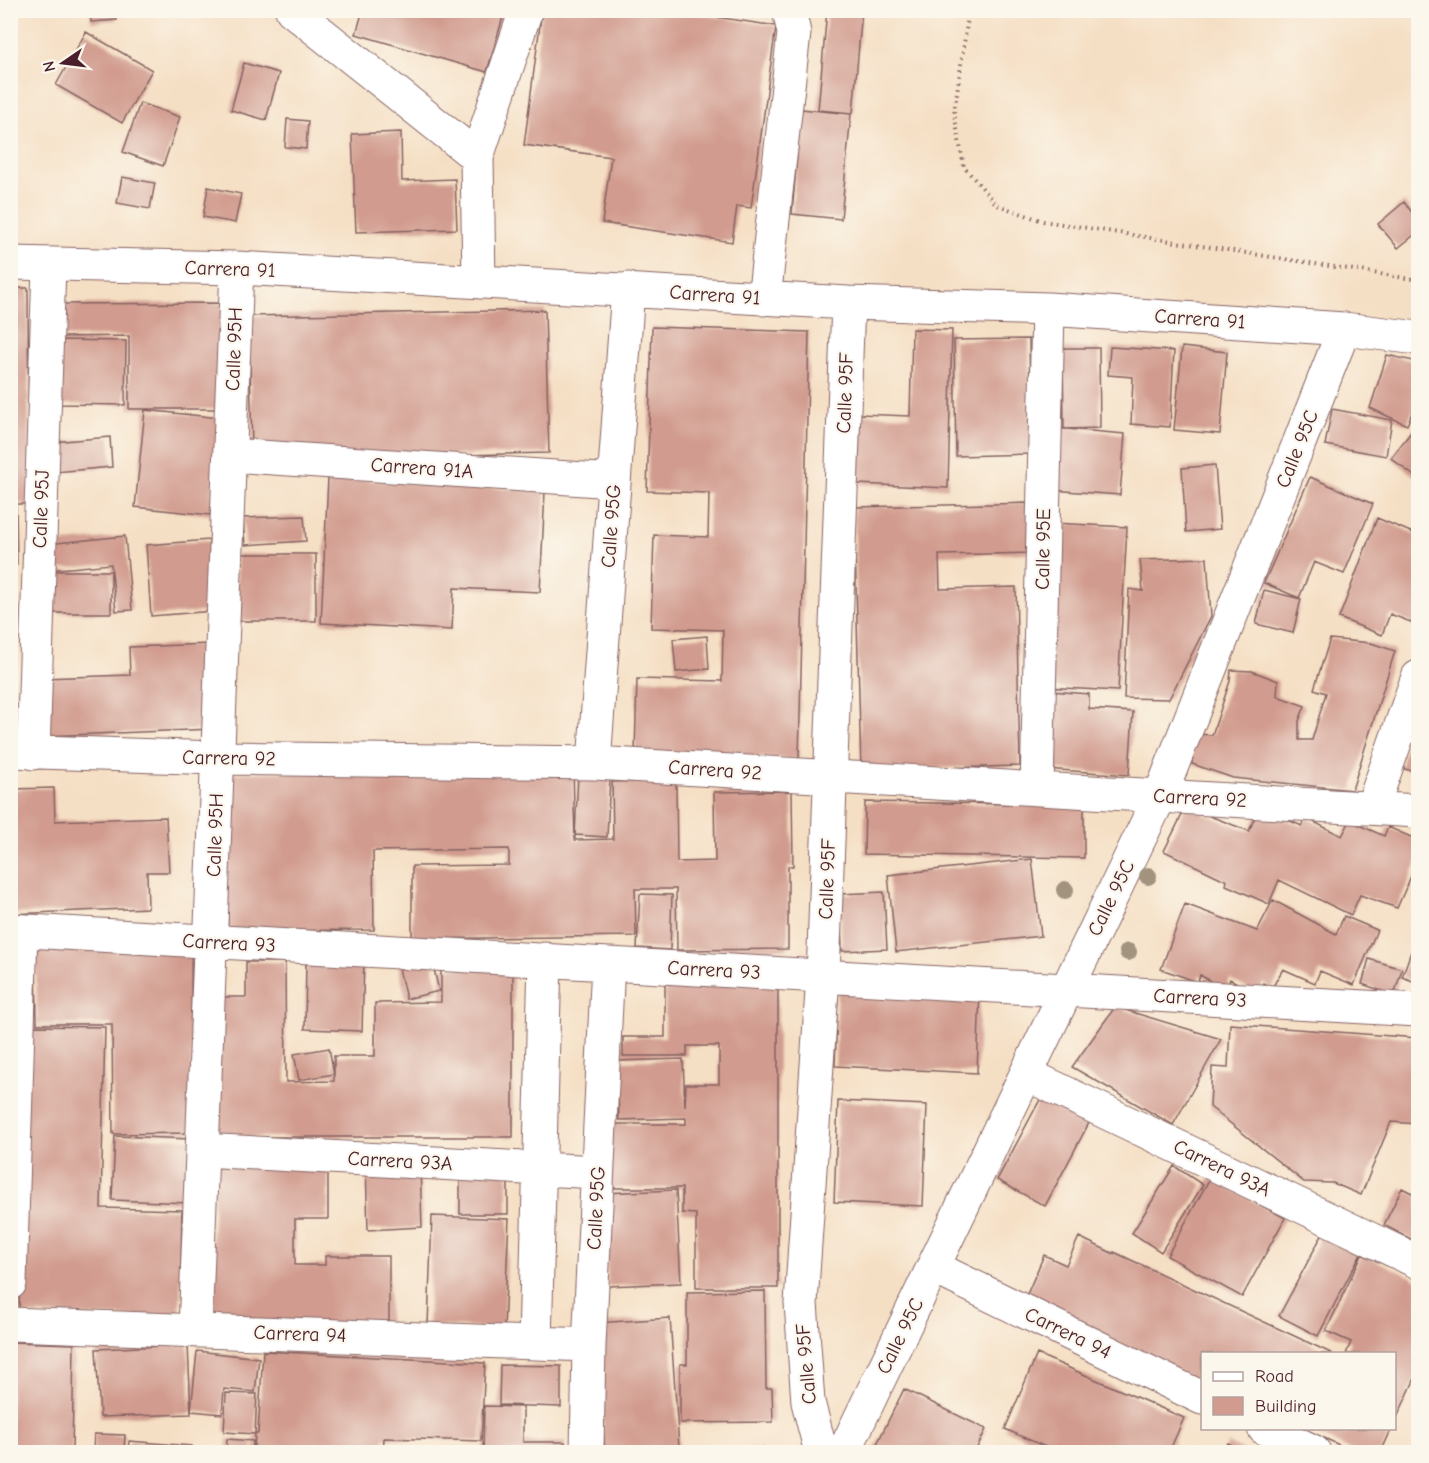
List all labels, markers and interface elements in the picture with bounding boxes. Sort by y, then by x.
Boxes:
north arrow [33,33,93,93]
text: N [39,59,59,74]
street label: Carrera 91 [184,256,276,282]
street label: Carrera 91 [669,280,761,310]
street label: Carrera 91 [1154,304,1246,334]
street label: Calle 95H [221,307,247,391]
street label: Calle 95F [832,352,858,434]
street label: Calle 95C [1271,407,1323,491]
street label: Carrera 91A [370,453,474,483]
street label: Calle 95J [28,469,54,549]
street label: Calle 95G [597,483,625,569]
street label: Calle 95E [1031,508,1055,590]
street label: Carrera 92 [182,746,276,770]
street label: Carrera 92 [667,755,763,785]
street label: Carrera 92 [1153,784,1247,812]
street label: Calle 95H [202,793,228,877]
street label: Calle 95F [814,838,840,920]
street label: Calle 95C [1083,856,1139,940]
street label: Carrera 93 [182,929,276,957]
street label: Carrera 93 [667,956,761,984]
street label: Carrera 93 [1153,984,1247,1012]
street label: Carrera 93A [1170,1135,1275,1202]
street label: Carrera 93A [347,1147,453,1175]
street label: Calle 95G [582,1166,610,1250]
street label: Calle 95C [872,1294,928,1378]
street label: Carrera 94 [1021,1302,1115,1364]
street label: Carrera 94 [253,1321,347,1347]
street label: Calle 95F [791,1322,821,1405]
legend [1201,1352,1396,1430]
text: Road [1255,1366,1294,1387]
text: Building [1255,1396,1317,1417]

